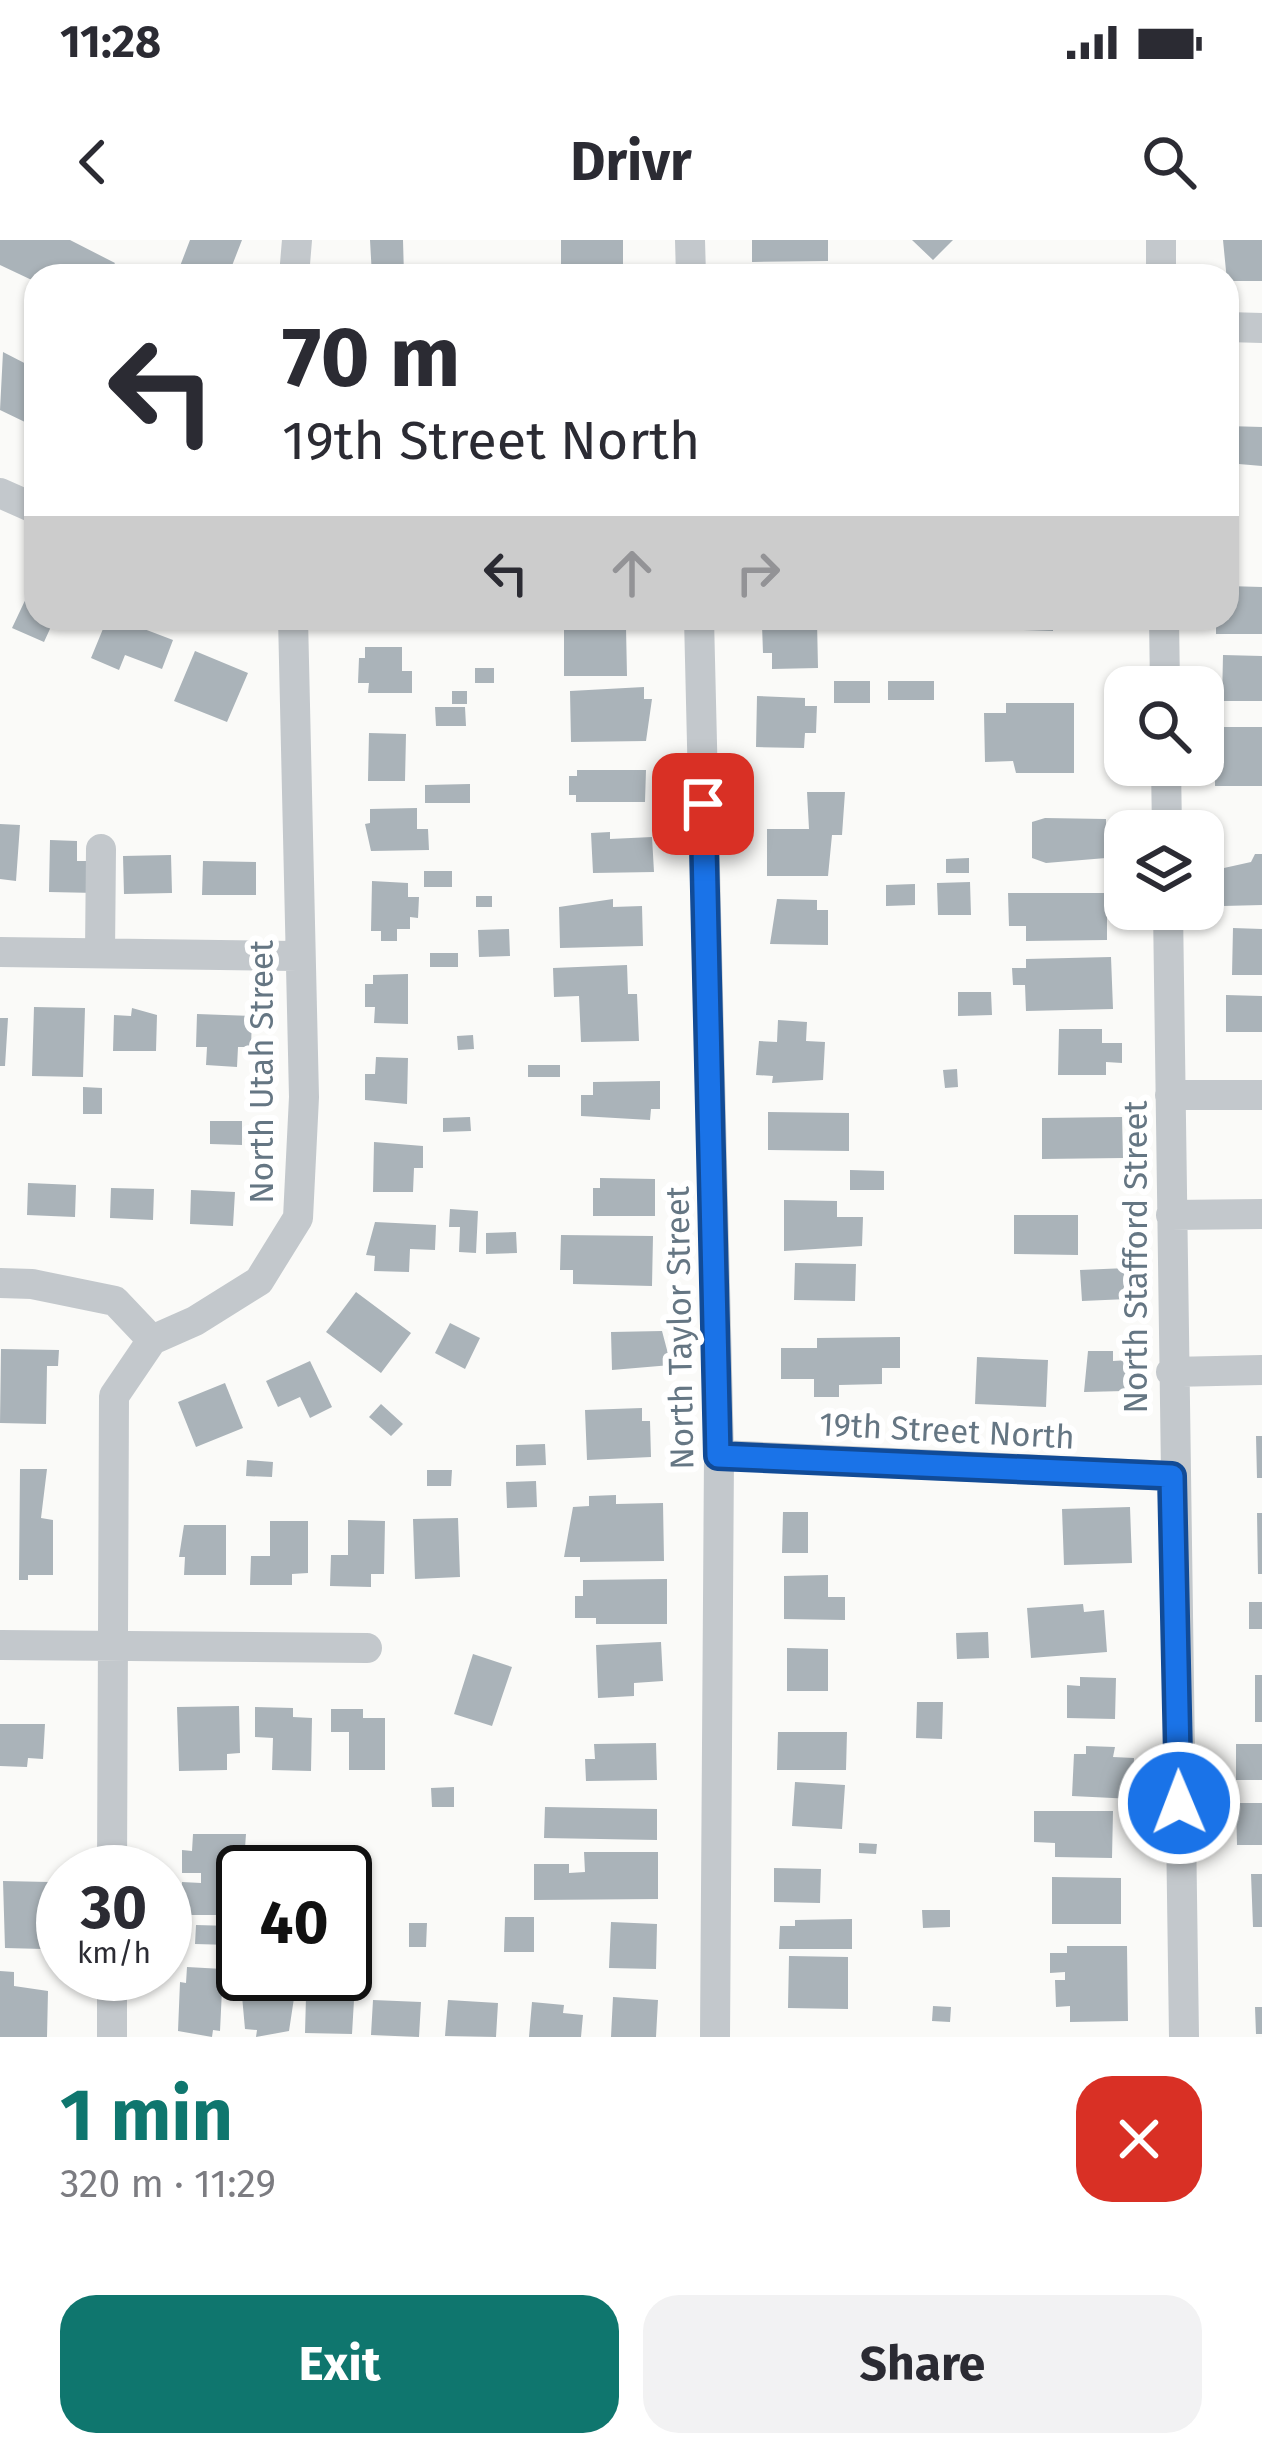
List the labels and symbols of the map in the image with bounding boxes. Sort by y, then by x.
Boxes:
pin [652,753,754,855]
street label: North Utah Street [242,940,282,1204]
street label: North Stafford Street [1116,1100,1156,1413]
street label: North Taylor Street [658,1186,702,1470]
street label: 19th Street North [818,1404,1076,1458]
position arrow [1116,1740,1242,1866]
speed limit sign: 40 [216,1845,372,2001]

